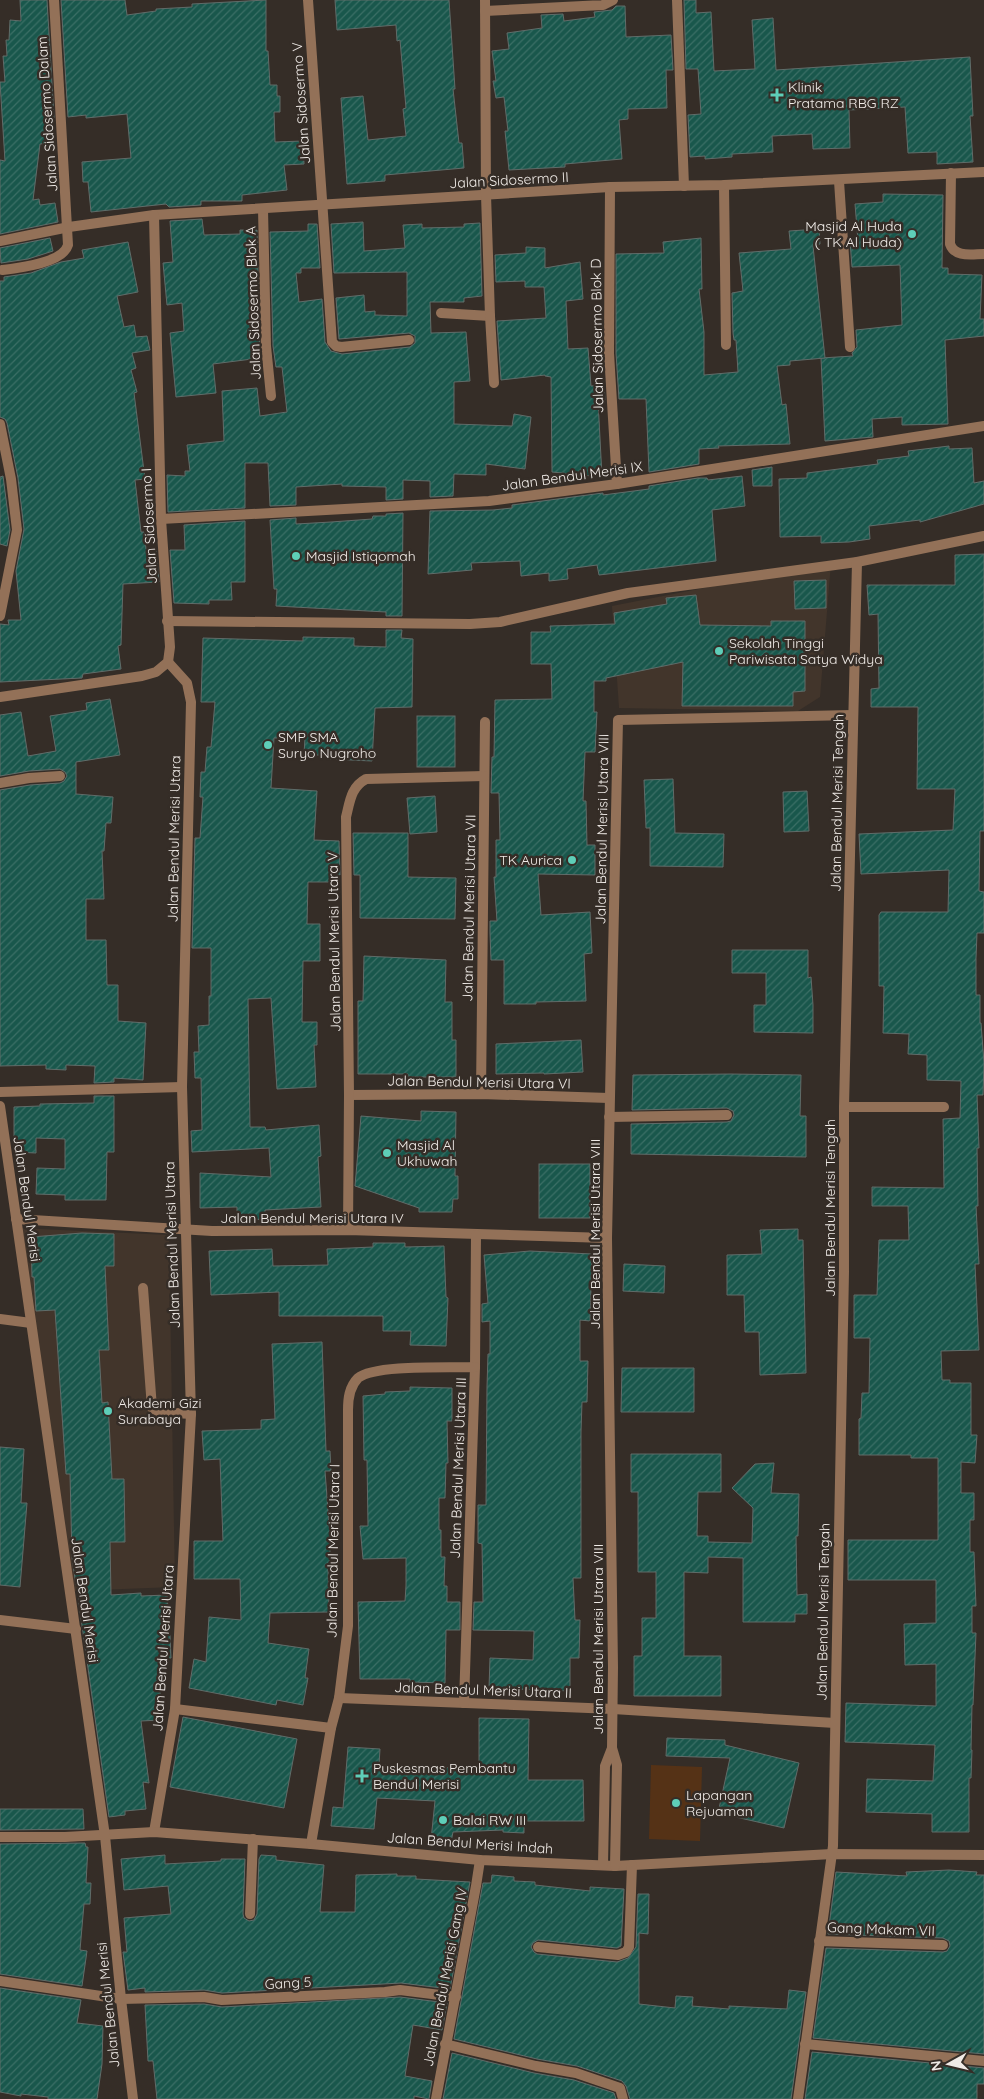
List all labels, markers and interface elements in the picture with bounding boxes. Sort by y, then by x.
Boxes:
street label: Jalan Sidosermo Dalam [33,36,61,192]
street label: Jalan Sidosermo V [288,41,314,165]
place label: Klinik Pratama RBG RZ [788,78,899,112]
marker: Klinik Pratama RBG RZ [770,88,784,102]
street label: Jalan Sidosermo II [449,168,569,192]
place label: Masjid Al Huda ( TK Al Huda) [805,217,902,251]
street label: Jalan Sidosermo Blok A [241,226,265,380]
marker: Masjid Al Huda ( TK Al Huda) [906,228,918,240]
street label: Jalan Sidosermo Blok D [587,258,607,414]
street label: Jalan Bendul Merisi IX [500,457,644,495]
street label: Jalan Sidosermo I [137,467,161,585]
place label: Masjid Istiqomah [306,547,416,565]
marker: Masjid Istiqomah [290,550,302,562]
place label: Sekolah Tinggi Pariwisata Satya Widya [729,634,883,668]
marker: Sekolah Tinggi Pariwisata Satya Widya [713,645,725,657]
street label: Jalan Bendul Merisi Tengah [826,714,848,892]
place label: SMP SMA Suryo Nugroho [278,728,376,762]
street label: Jalan Bendul Merisi Utara VIII [591,733,613,925]
marker: SMP SMA Suryo Nugroho [262,739,274,751]
street label: Jalan Bendul Merisi Utara [164,755,184,923]
street label: Jalan Bendul Merisi Utara VII [458,814,480,1002]
place label: TK Aurica [499,851,562,869]
street label: Jalan Bendul Merisi Utara V [323,852,345,1032]
marker: TK Aurica [566,854,578,866]
street label: Jalan Bendul Merisi Utara VI [387,1071,571,1093]
street label: Jalan Bendul Merisi Tengah [821,1119,839,1297]
street label: Jalan Bendul Merisi [9,1135,45,1263]
place label: Masjid Al Ukhuwah [397,1136,457,1170]
street label: Jalan Bendul Merisi Utara VIII [586,1139,604,1329]
marker: Masjid Al Ukhuwah [381,1147,393,1159]
street label: Jalan Bendul Merisi Utara [160,1161,184,1329]
street label: Jalan Bendul Merisi Utara IV [220,1209,404,1227]
street label: Jalan Bendul Merisi Utara III [446,1377,470,1559]
place label: Akademi Gizi Surabaya [118,1394,201,1428]
marker: Akademi Gizi Surabaya [102,1405,114,1417]
street label: Jalan Bendul Merisi Utara I [322,1464,344,1638]
street label: Jalan Bendul Merisi Tengah [812,1523,834,1701]
street label: Jalan Bendul Merisi [67,1536,103,1664]
street label: Jalan Bendul Merisi Utara VIII [589,1544,607,1734]
street label: Jalan Bendul Merisi Utara [148,1564,178,1732]
street label: Jalan Bendul Merisi Utara II [394,1678,572,1702]
place label: Puskesmas Pembantu Bendul Merisi [373,1759,516,1793]
marker: Puskesmas Pembantu Bendul Merisi [355,1769,369,1783]
place label: Lapangan Rejuaman [686,1786,753,1820]
marker: Lapangan Rejuaman [670,1797,682,1809]
place label: Balai RW III [453,1811,526,1829]
marker: Balai RW III [437,1814,449,1826]
street label: Jalan Bendul Merisi Indah [386,1828,554,1858]
street label: Jalan Bendul Merisi Gang IV [419,1886,471,2068]
street label: Gang Makam VII [827,1918,935,1940]
street label: Jalan Bendul Merisi [92,1941,124,2069]
street label: Gang 5 [264,1973,312,1993]
north arrow [924,2039,974,2089]
text: N [926,2059,946,2072]

